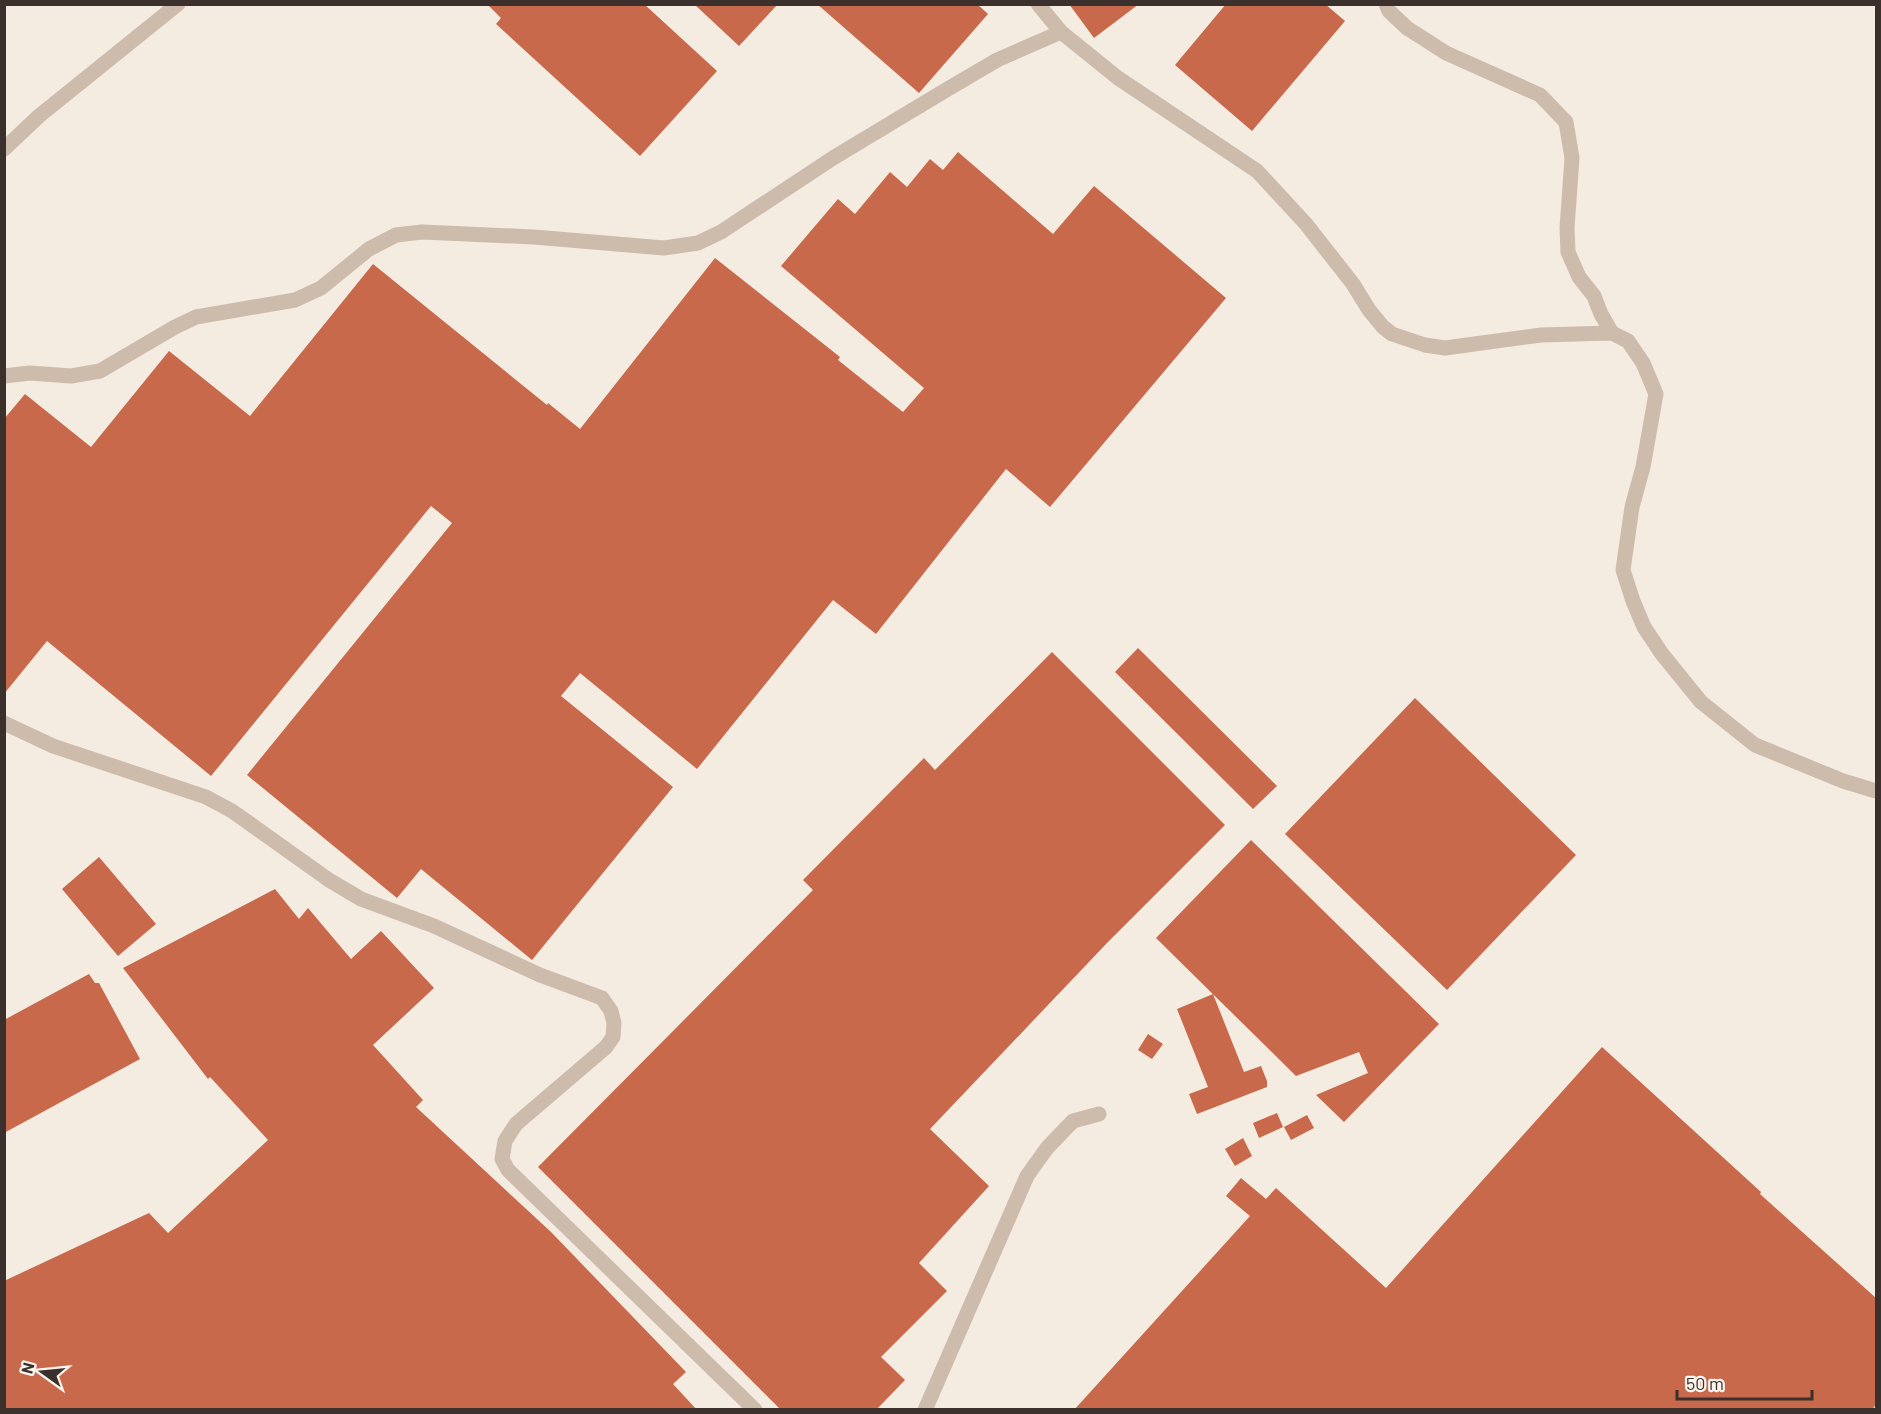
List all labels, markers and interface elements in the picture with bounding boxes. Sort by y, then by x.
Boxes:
north arrow [12,1342,72,1402]
text: N [16,1360,38,1376]
scale bar [1677,1363,1812,1401]
text: 50 m [1686,1372,1724,1394]

